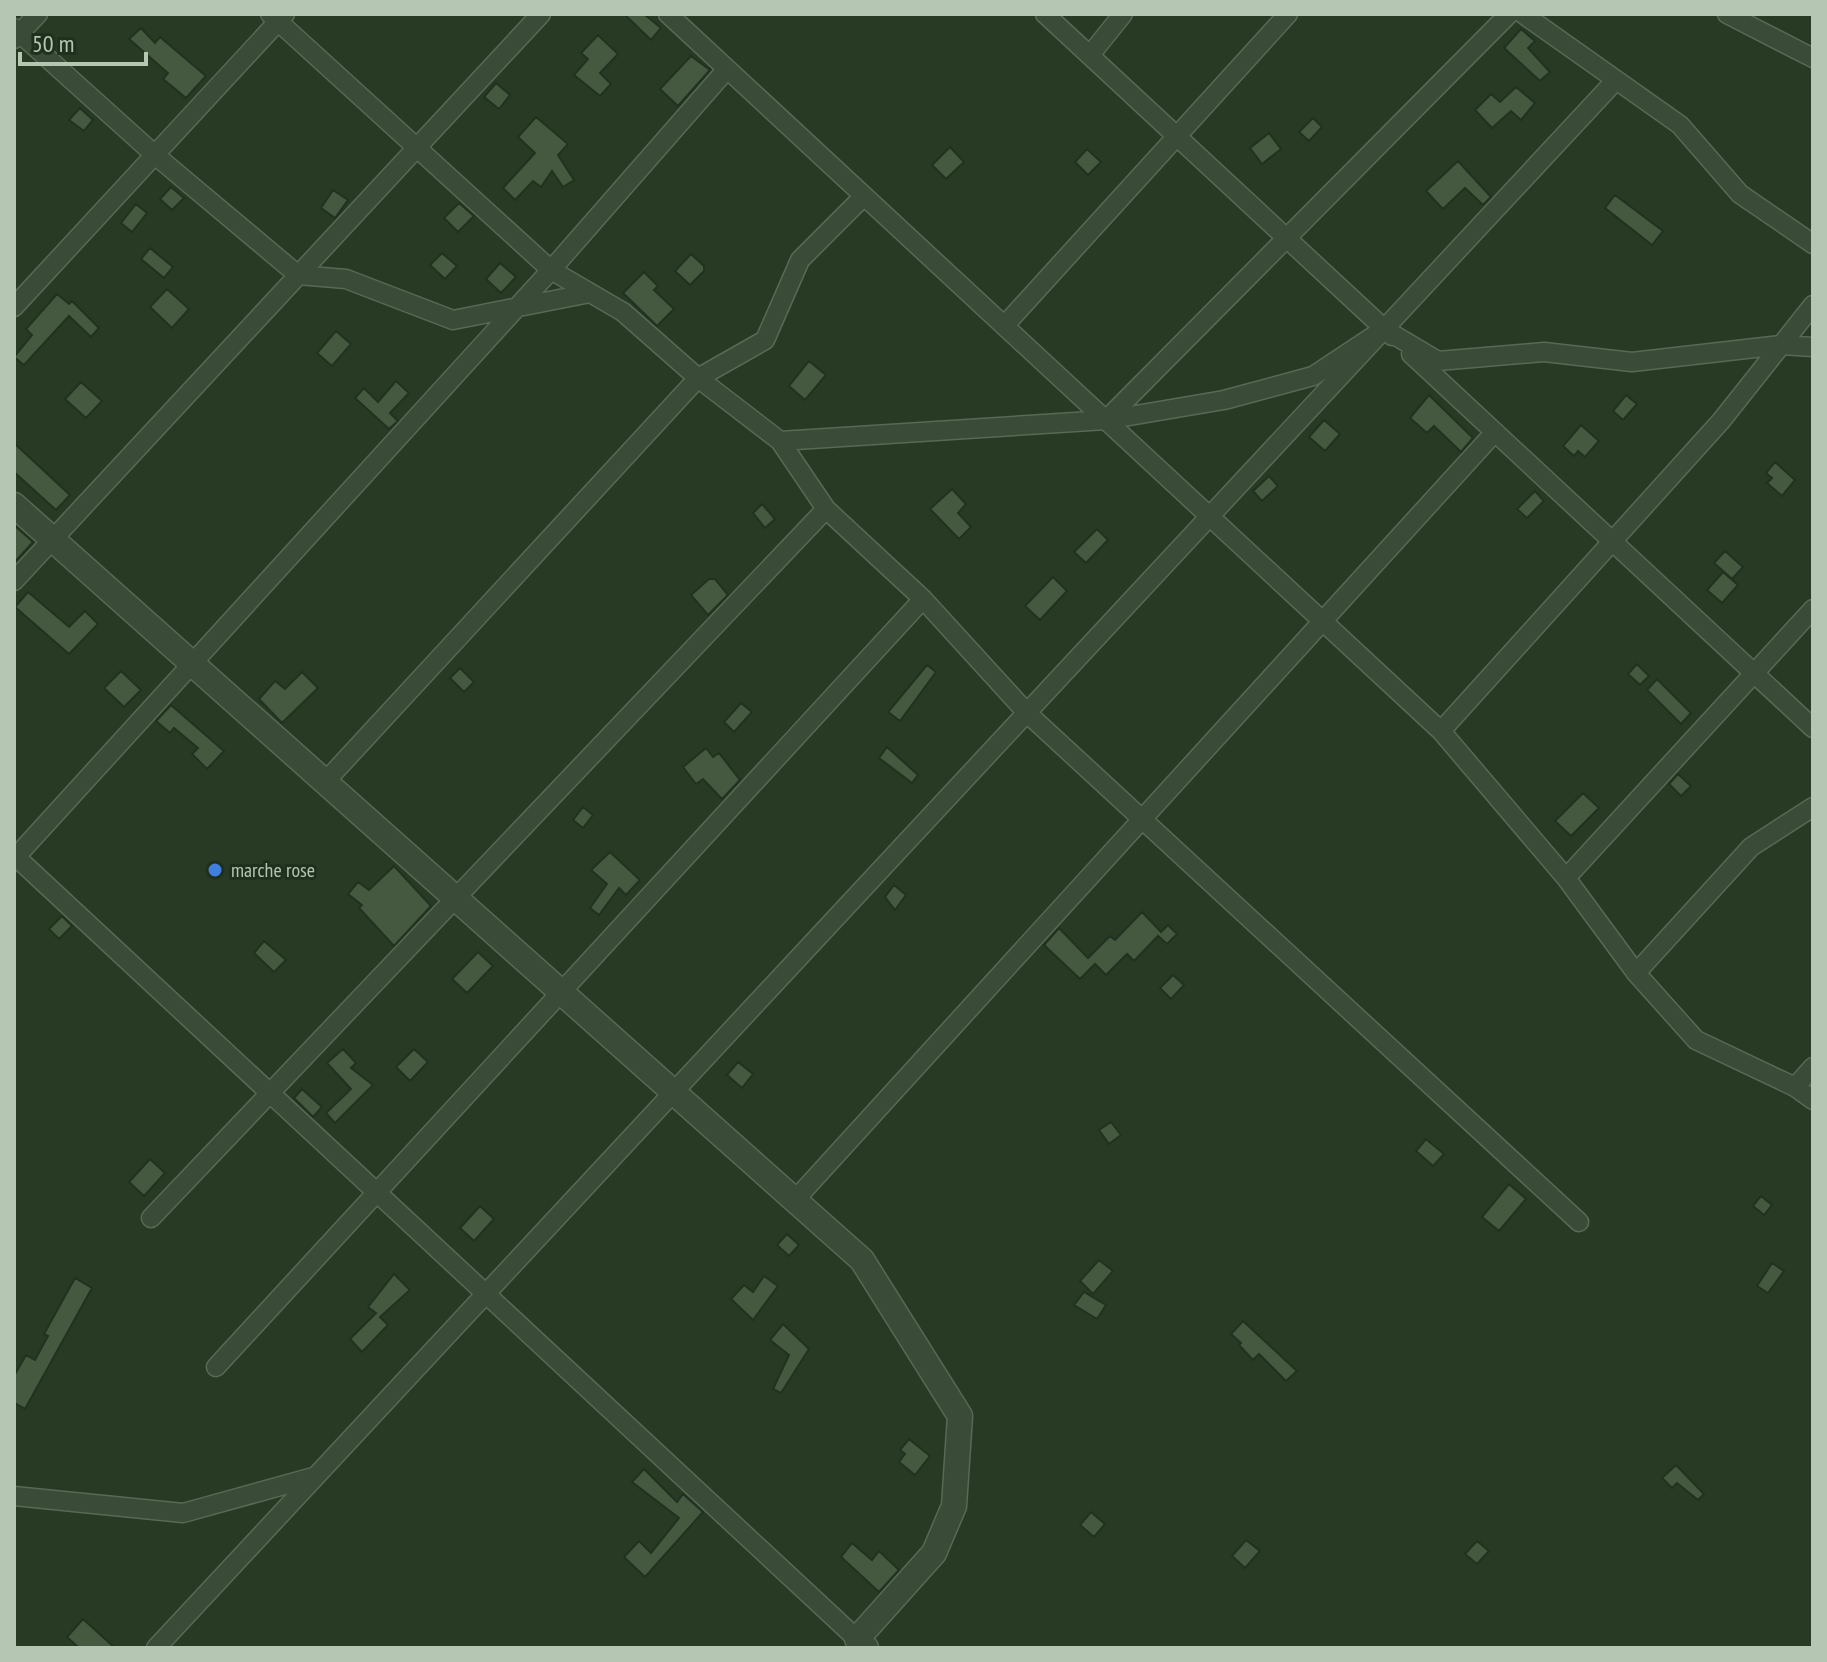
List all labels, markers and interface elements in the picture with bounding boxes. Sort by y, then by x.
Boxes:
scale bar [20,16,146,66]
text: 50 m [32,28,74,59]
place label: marche rose [231,857,315,883]
marker: marche rose [206,861,224,879]

